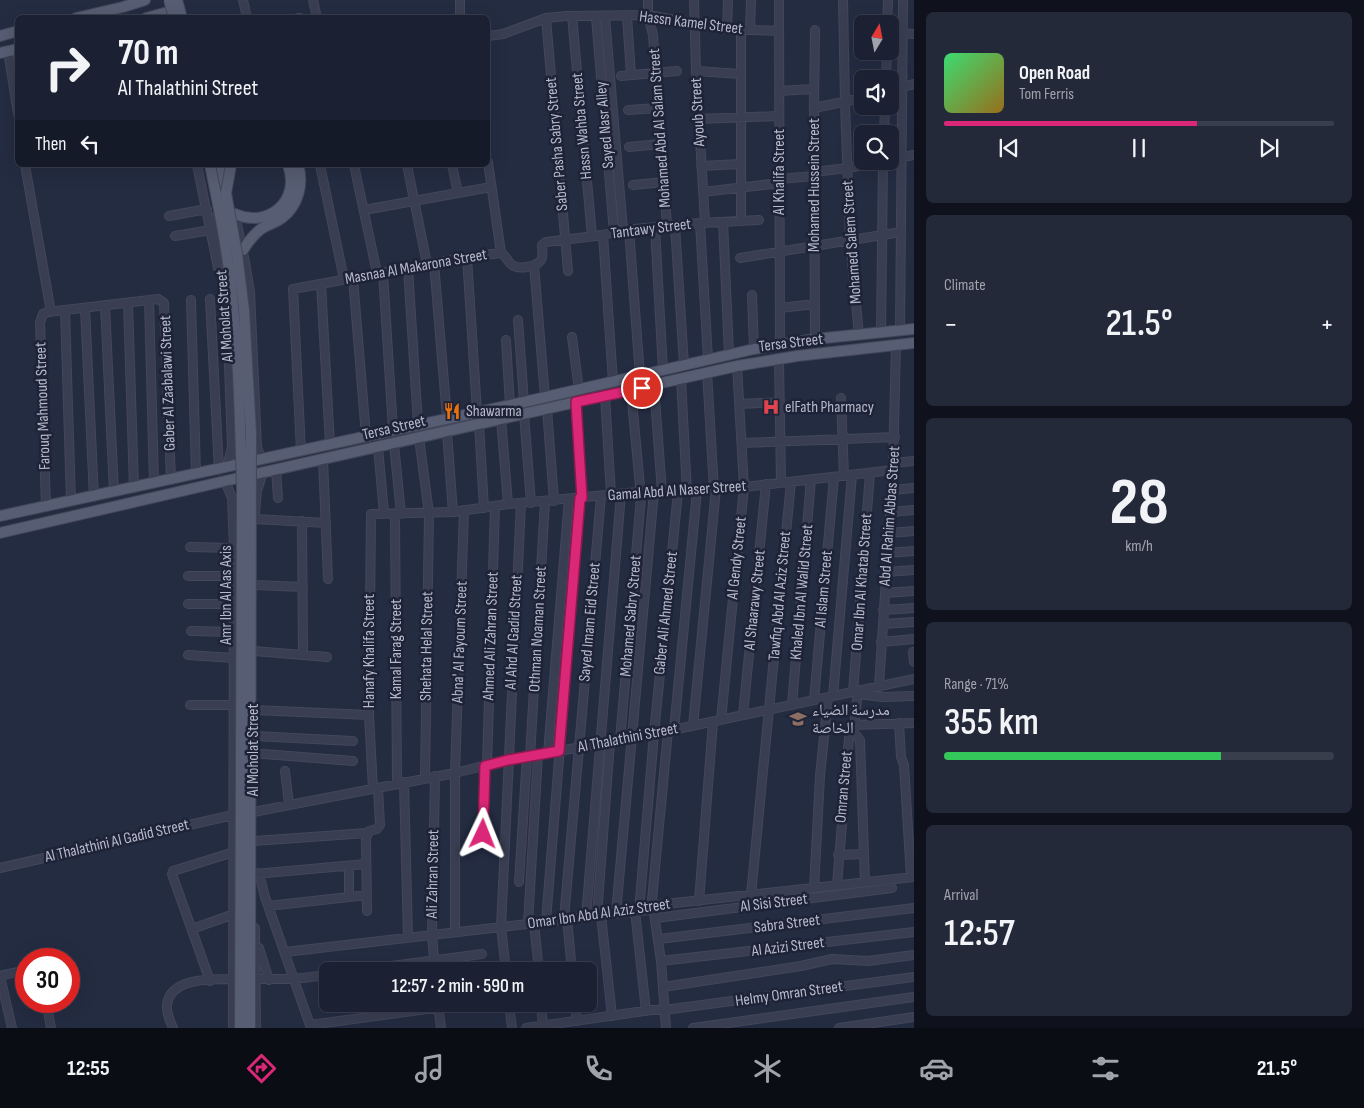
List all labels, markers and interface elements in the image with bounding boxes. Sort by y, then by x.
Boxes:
street label: Hassn Kamel Street [638,7,744,39]
north arrow [854,15,899,60]
map controls [854,15,899,170]
text: 70 m [118,32,178,75]
icon: right [35,35,100,100]
street label: Mohamed Abd Al Salam Street [645,48,675,208]
text: Open Road [1019,62,1090,85]
button: sound [854,70,899,115]
street label: Hassn Wahba Street [568,72,596,180]
text: Al Thalathini Street [118,75,258,102]
street label: Saber Pasha Sabry Street [542,76,572,212]
street label: Ayoub Street [687,77,709,148]
street label: Sayed Nasr Alley [592,81,618,169]
text: Tom Ferris [1019,85,1074,104]
street label: Mohamed Hussein Street [805,118,824,252]
button: search [854,125,899,170]
street label: Al Khalifa Street [770,129,789,216]
icon: left [76,130,104,158]
text: Then [35,133,66,156]
icon: previous [995,134,1023,162]
icon: pause [1125,134,1153,162]
icon: next [1255,134,1283,162]
street label: Mohamed Salem Street [838,179,866,305]
street label: Tantawy Street [610,215,692,243]
street label: Masnaa Al Makarona Street [343,245,489,289]
street label: Al Moholat Street [212,269,238,364]
text: Climate [944,276,986,295]
text: 21.5° [1105,301,1173,346]
text: − [944,308,958,341]
text: + [1320,308,1334,341]
street label: Gaber Al Zaabalawi Street [156,315,180,451]
street label: Tersa Street [758,330,824,356]
street label: Farouq Mahmoud Street [31,342,55,470]
pin [621,367,663,409]
icon: arrive [628,374,656,402]
hospital icon: elFath Pharmacy [761,397,781,417]
place label: elFath Pharmacy [785,398,874,417]
restaurant icon: Shawarma [442,401,462,421]
place label: Shawarma [466,402,522,421]
street label: Tersa Street [361,411,428,444]
street label: Abd Al Rahim Abbas Street [876,445,904,587]
text: 28 [1109,465,1169,543]
street label: Gamal Abd Al Naser Street [607,477,747,505]
street label: Omar Ibn Al Khatab Street [848,513,876,651]
street label: Al Gendy Street [723,516,751,601]
street label: Khaled Ibn Al Walid Street [787,523,817,661]
street label: Tawfiq Abd Al Aziz Street [765,530,795,662]
text: km/h [1125,537,1153,556]
street label: Amr Ibn Al Aas Axis [217,545,236,646]
street label: Al Shaarawy Street [740,549,770,652]
street label: Gaber Ali Ahmed Street [650,550,682,676]
street label: Al Islam Street [811,550,837,629]
street label: Mohamed Sabry Street [616,554,646,678]
street label: Sayed Imam Eid Street [575,561,605,682]
street label: Othman Noaman Street [525,565,551,692]
street label: Ahmed Ali Zahran Street [479,571,503,702]
street label: Al Ahd Al Gadid Street [501,574,527,691]
street label: Abna' Al Fayoum Street [448,581,472,704]
street label: Shehata Helal Street [417,591,437,701]
street label: Hanafy Khalifa Street [360,594,379,708]
street label: Kamal Farag Street [387,599,406,699]
text: Range · 71% [944,675,1009,694]
text: 355 km [944,700,1039,745]
place label: مدرسة الضياء الخاصة [812,701,890,738]
street label: Al Moholat Street [244,704,263,797]
school or university icon: مدرسة الضياء الخاصة [788,709,808,729]
street label: Al Thalathini Street [575,719,680,757]
street label: Omran Street [831,750,857,824]
position arrow [456,807,508,859]
street label: Al Thalathini Al Gadid Street [42,815,191,867]
street label: Ali Zahran Street [423,829,443,920]
text: Arrival [944,886,978,905]
street label: Al Sisi Street [738,889,809,917]
street label: Omar Ibn Abd Al Aziz Street [526,895,672,933]
street label: Sabra Street [753,911,821,937]
text: 12:57 [944,911,1015,956]
street label: Al Azizi Street [749,933,826,961]
speed limit sign: 30 [15,948,80,1013]
text: 12:57 · 2 min · 590 m [392,975,524,998]
street label: Helmy Omran Street [734,977,844,1011]
icon: directions [244,1051,279,1086]
icon: music [412,1051,447,1086]
icon: phone [581,1051,616,1086]
icon: climate [750,1051,785,1086]
icon: car [919,1051,954,1086]
icon: filters [1088,1051,1123,1086]
text: 12:55 [67,1055,110,1082]
text: 21.5° [1257,1055,1297,1082]

